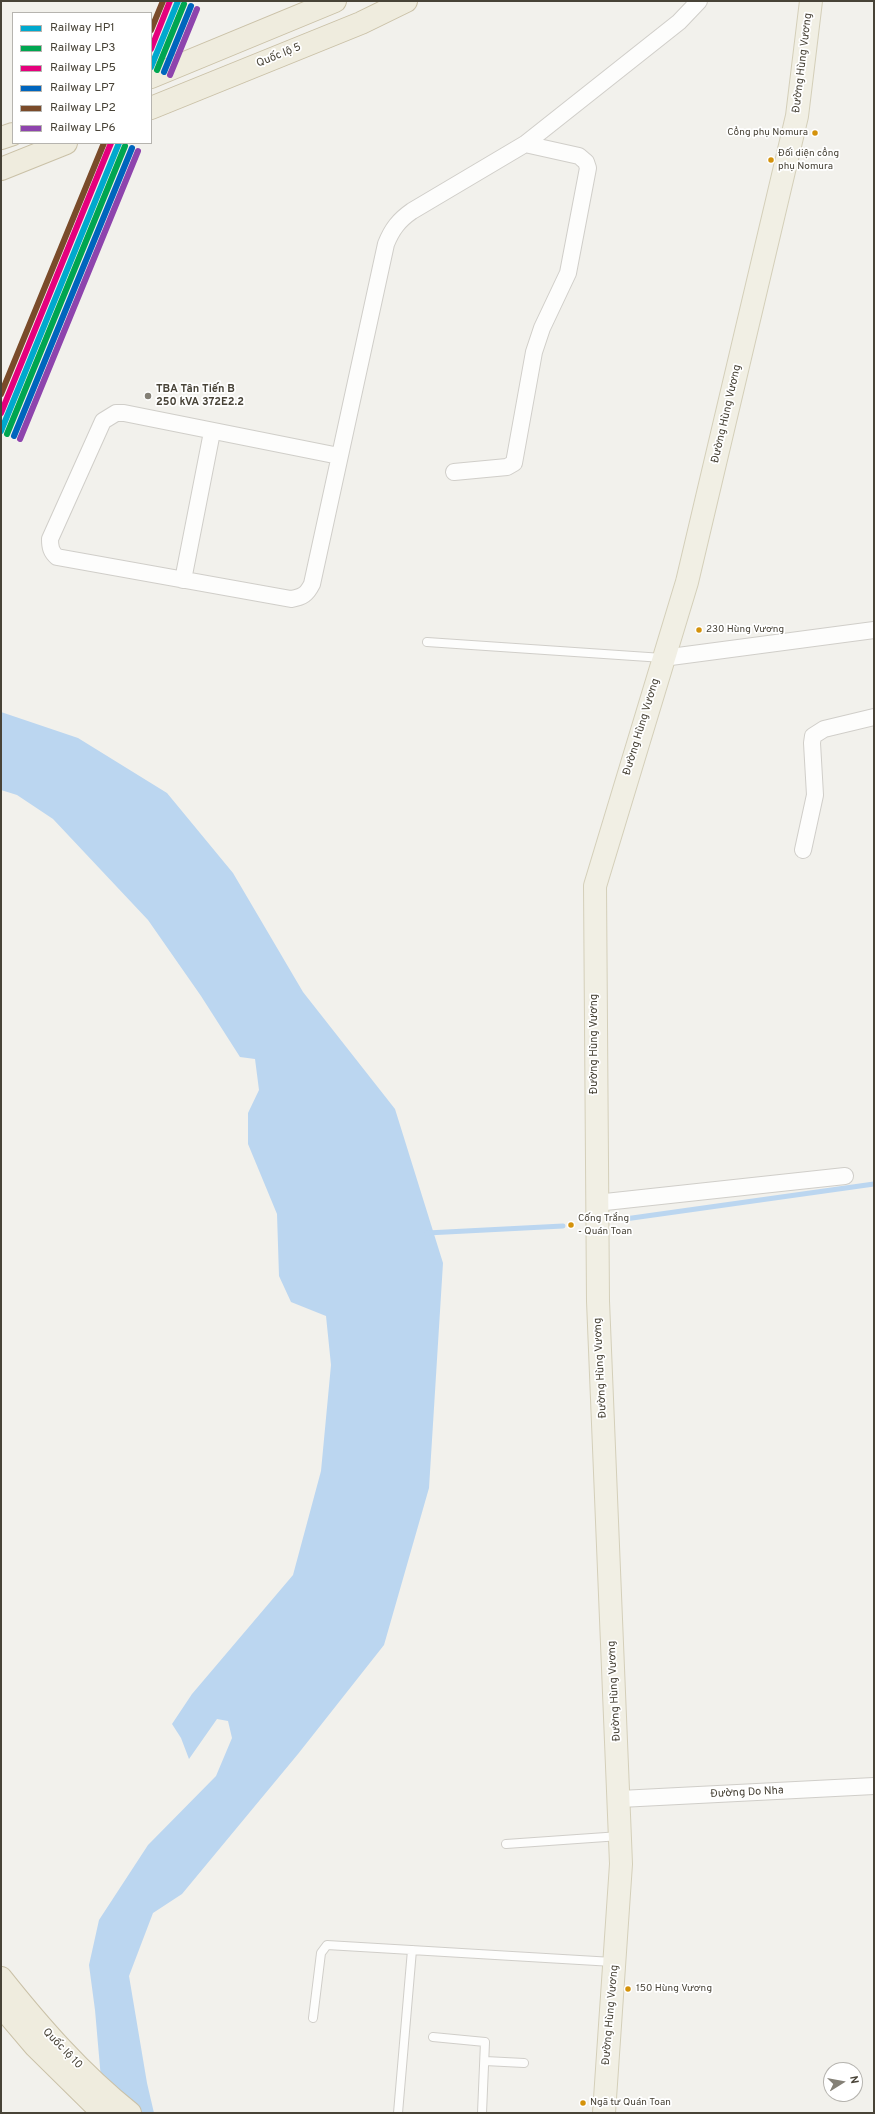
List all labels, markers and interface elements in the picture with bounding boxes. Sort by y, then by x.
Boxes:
legend [12,12,152,144]
street label: Đường Hùng Vương [790,12,816,114]
text: Railway HP1 [50,20,115,36]
text: Railway LP3 [50,40,116,56]
street label: Quốc lộ 5 [255,41,303,71]
text: Railway LP5 [50,60,116,76]
text: Railway LP7 [50,80,115,96]
text: Railway LP2 [50,100,116,116]
text: Railway LP6 [50,120,116,136]
place label: Cổng phụ Nomura [727,127,808,139]
marker: Cổng phụ Nomura [810,128,820,138]
place label: Đối diện cổng phụ Nomura [778,148,839,172]
marker: Đối diện cổng phụ Nomura [766,155,776,165]
street label: Đường Hùng Vương [709,363,745,465]
place label: TBA Tân Tiến B 250 kVA 372E2.2 [156,383,244,409]
marker: TBA Tân Tiến B 250 kVA 372E2.2 [143,391,153,401]
place label: 230 Hùng Vương [706,624,784,636]
marker: 230 Hùng Vương [694,625,704,635]
street label: Đường Hùng Vương [621,677,663,777]
street label: Đường Hùng Vương [588,994,602,1094]
place label: Cống Trắng - Quán Toan [578,1213,632,1236]
marker: Cống Trắng - Quán Toan [566,1220,576,1230]
street label: Đường Hùng Vương [592,1317,610,1419]
street label: Đường Hùng Vương [606,1640,624,1742]
street label: Đường Do Nha [710,1784,784,1802]
street label: Đường Hùng Vương [600,1964,622,2066]
place label: 150 Hùng Vương [636,1983,712,1995]
marker: 150 Hùng Vương [623,1984,633,1994]
street label: Quốc lộ 10 [39,2026,85,2072]
north arrow [823,2062,863,2102]
text: N [846,2075,861,2085]
place label: Ngã tư Quán Toan [590,2097,671,2109]
marker: Ngã tư Quán Toan [578,2098,588,2108]

